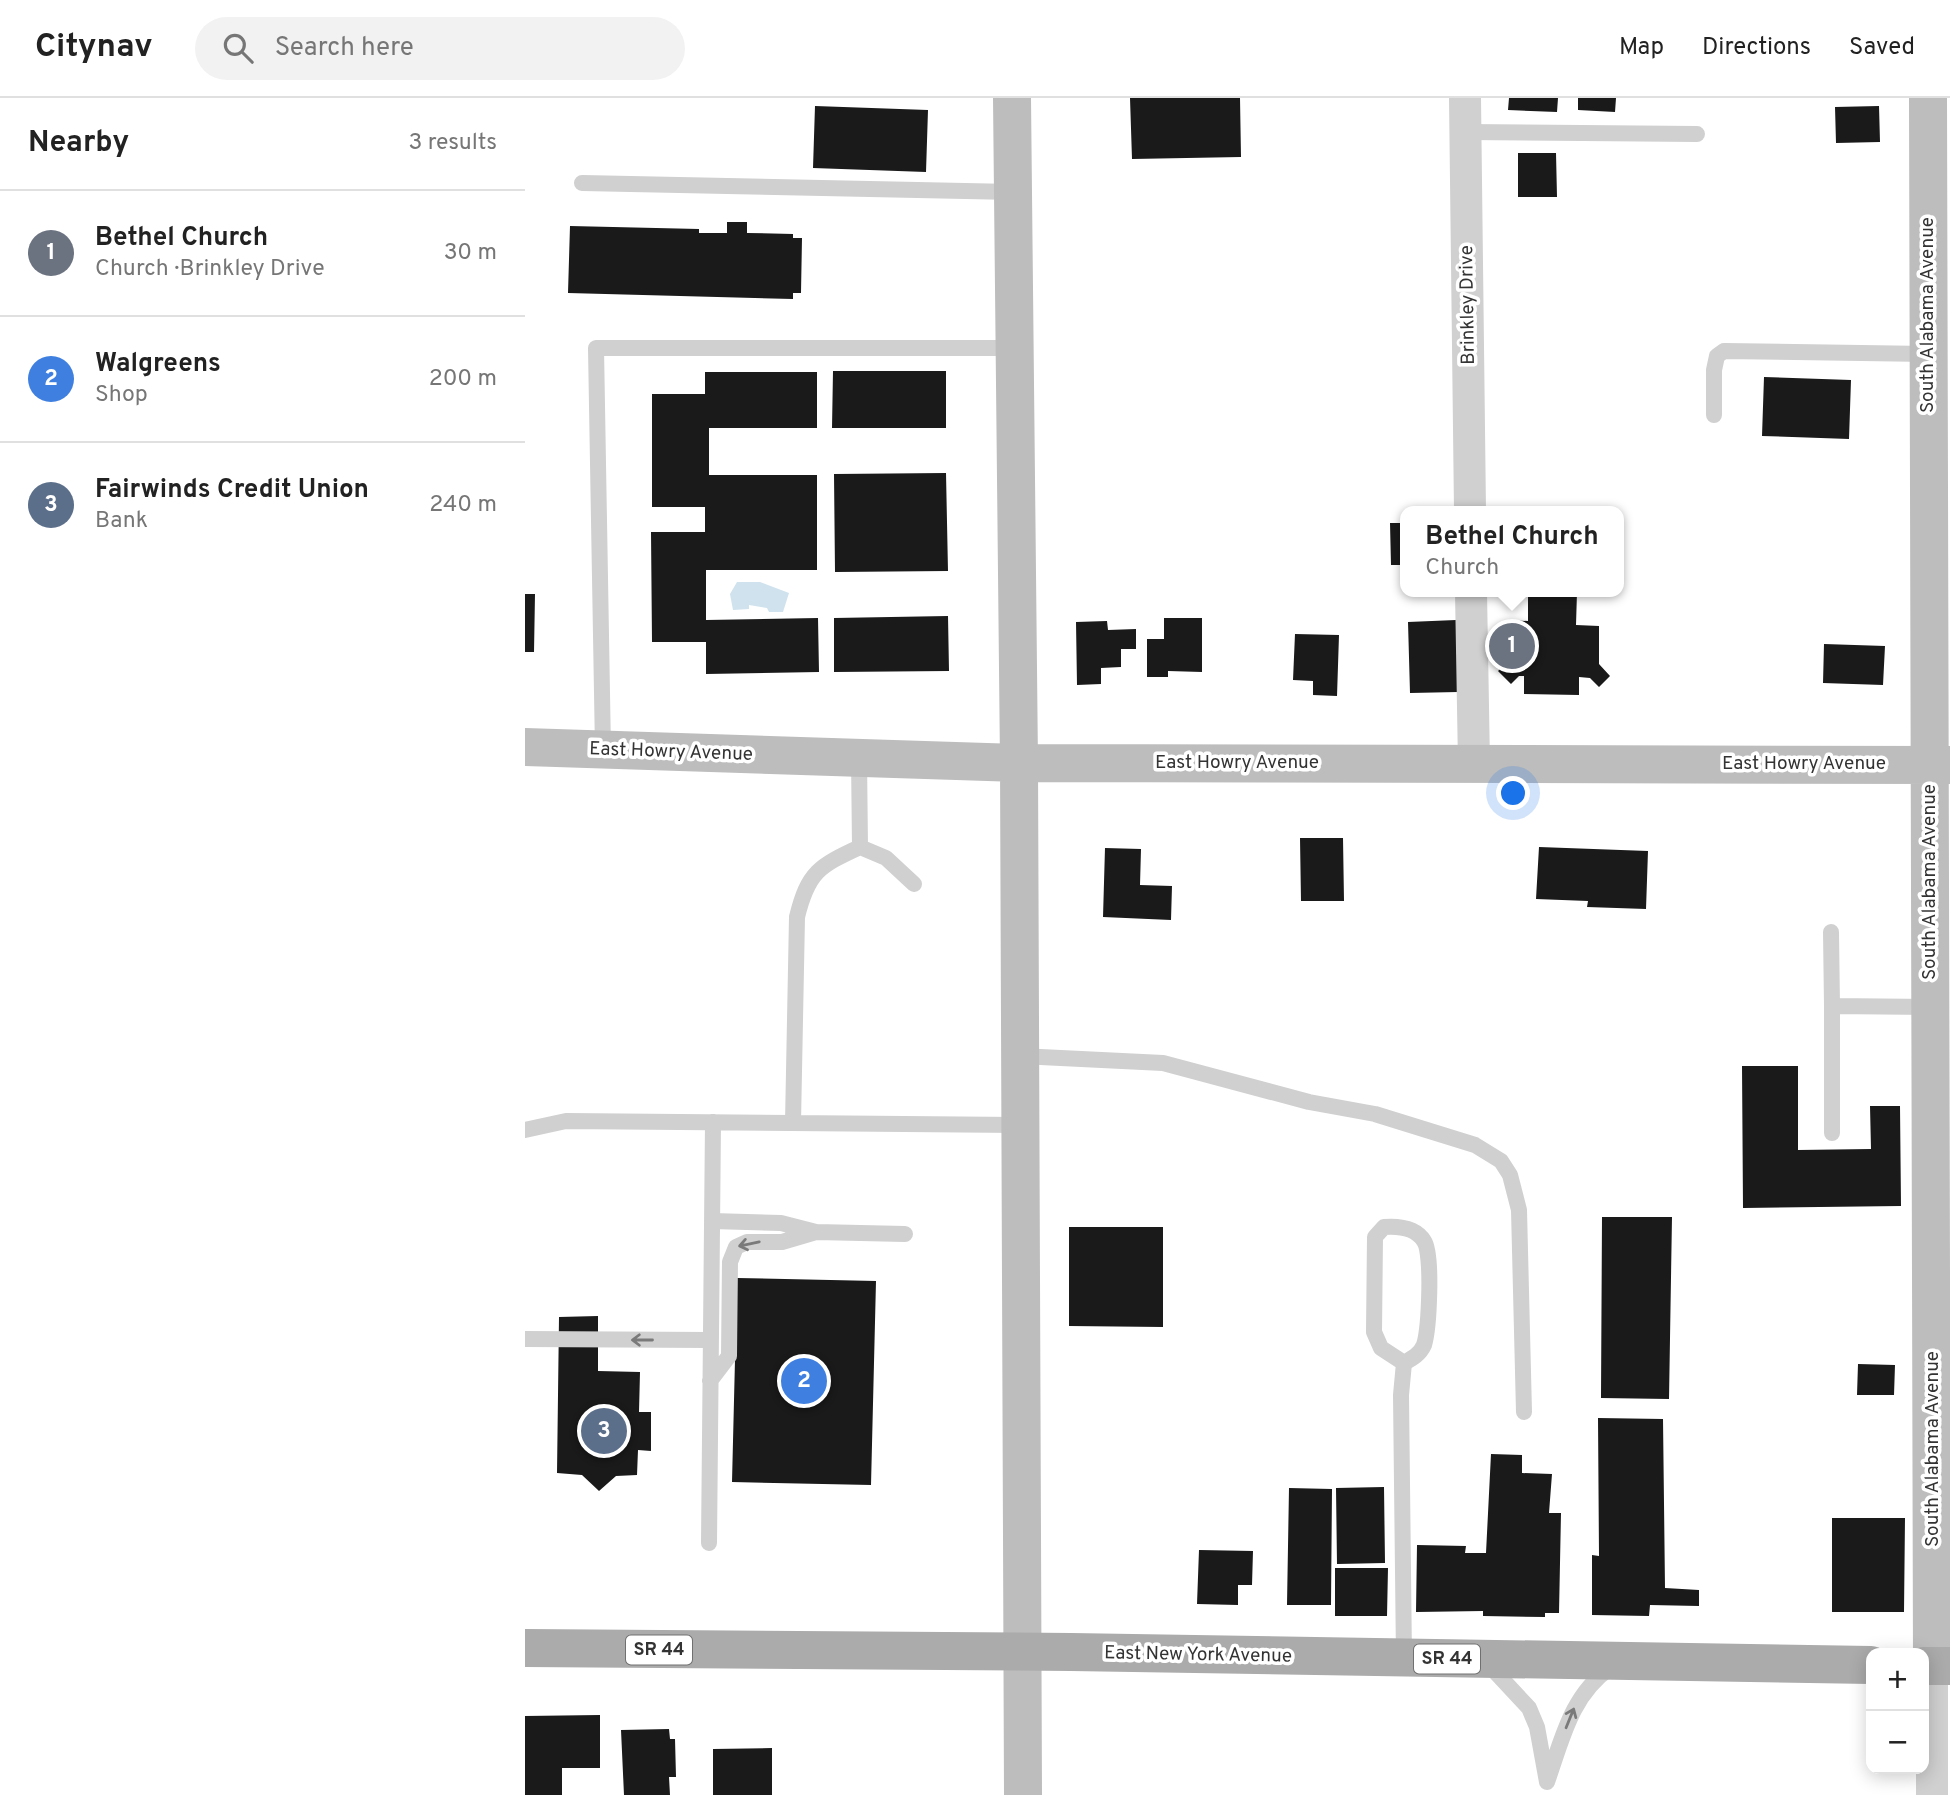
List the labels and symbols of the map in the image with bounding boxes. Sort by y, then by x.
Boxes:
street label: South Alabama Avenue [1916,217,1940,413]
street label: Brinkley Drive [1455,245,1481,365]
pin: 1 [1489,620,1535,672]
street label: East Howry Avenue [589,737,753,767]
street label: East Howry Avenue [1155,751,1319,775]
street label: East Howry Avenue [1722,752,1886,776]
your location [1496,776,1530,810]
street label: South Alabama Avenue [1918,784,1942,980]
one-way arrow [739,1239,761,1252]
one-way arrow [631,1333,654,1347]
street label: South Alabama Avenue [1921,1351,1945,1547]
pin: 2 [781,1355,827,1407]
pin: 3 [581,1405,627,1457]
road number: SR 44 [626,1636,692,1665]
street label: East New York Avenue [1104,1641,1292,1669]
road number: SR 44 [1414,1644,1480,1674]
one-way arrow [1565,1708,1578,1730]

